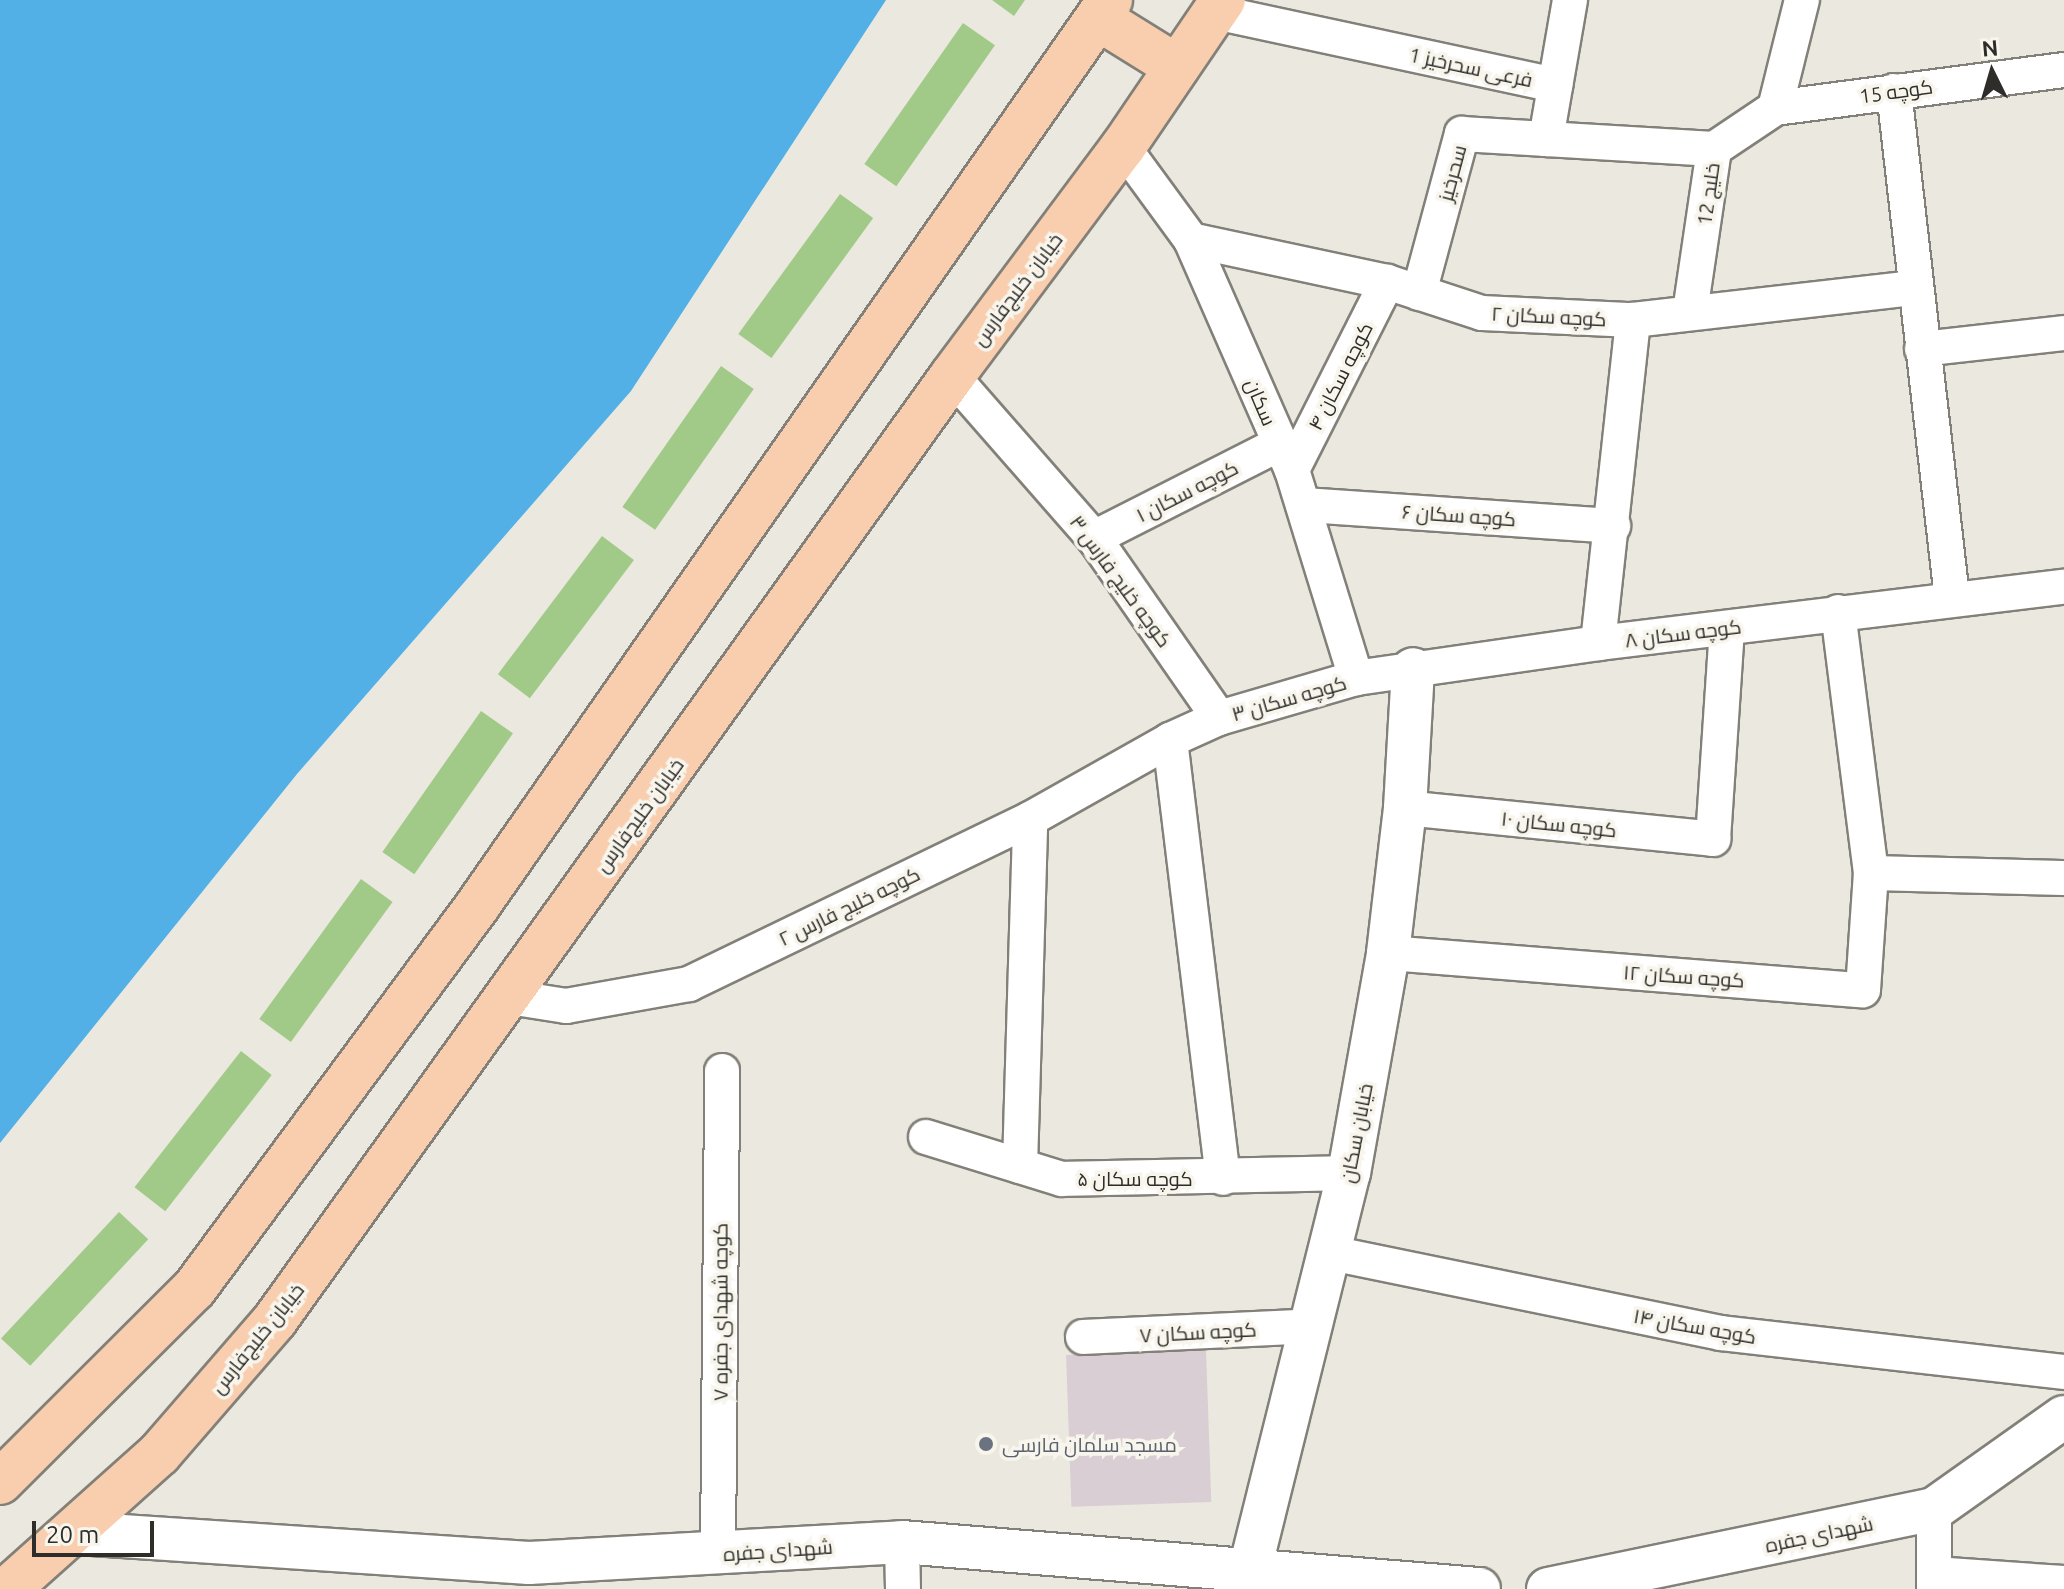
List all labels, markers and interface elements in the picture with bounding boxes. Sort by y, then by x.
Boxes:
north arrow [1952,32,2032,112]
text: N [1981,34,1999,61]
street label: فرعی سحرخیز 1 [1407,42,1535,92]
street label: کوچه 15 [1858,74,1934,108]
street label: سحرخیز [1433,142,1471,204]
street label: خلیج 12 [1692,161,1724,227]
street label: خیابان خلیج‌فارس [967,228,1067,350]
street label: کوچه سکان ۲ [1491,301,1607,331]
street label: کوچه سکان ۴ [1303,318,1377,434]
street label: سکان [1240,375,1282,429]
street label: کوچه سکان ۱ [1132,455,1242,527]
street label: کوچه سکان ۶ [1401,499,1517,531]
street label: کوچه خلیج فارس ۳ [1065,510,1177,652]
street label: کوچه سکان ۸ [1623,614,1743,652]
street label: کوچه سکان ۳ [1229,670,1349,726]
street label: خیابان خلیج‌فارس [590,753,688,877]
street label: کوچه سکان ۱۰ [1500,806,1618,842]
street label: کوچه خلیج فارس ۲ [774,861,924,951]
street label: کوچه سکان ۱۲ [1623,960,1745,992]
street label: خیابان سکان [1335,1081,1377,1185]
street label: کوچه سکان ۵ [1077,1166,1193,1190]
street label: کوچه شهدای جفره ۷ [708,1223,732,1401]
street label: خیابان خلیج‌فارس [205,1278,309,1398]
street label: کوچه سکان ۱۴ [1632,1303,1758,1349]
street label: کوچه سکان ۷ [1139,1317,1257,1347]
place label: مسجد سلمان فارسی [1002,1432,1177,1456]
marker: مسجد سلمان فارسی [977,1435,995,1453]
scale bar [36,1505,158,1555]
street label: شهدای جفره [1763,1511,1875,1557]
text: 20 m [46,1521,99,1548]
street label: شهدای جفره [722,1534,834,1566]

